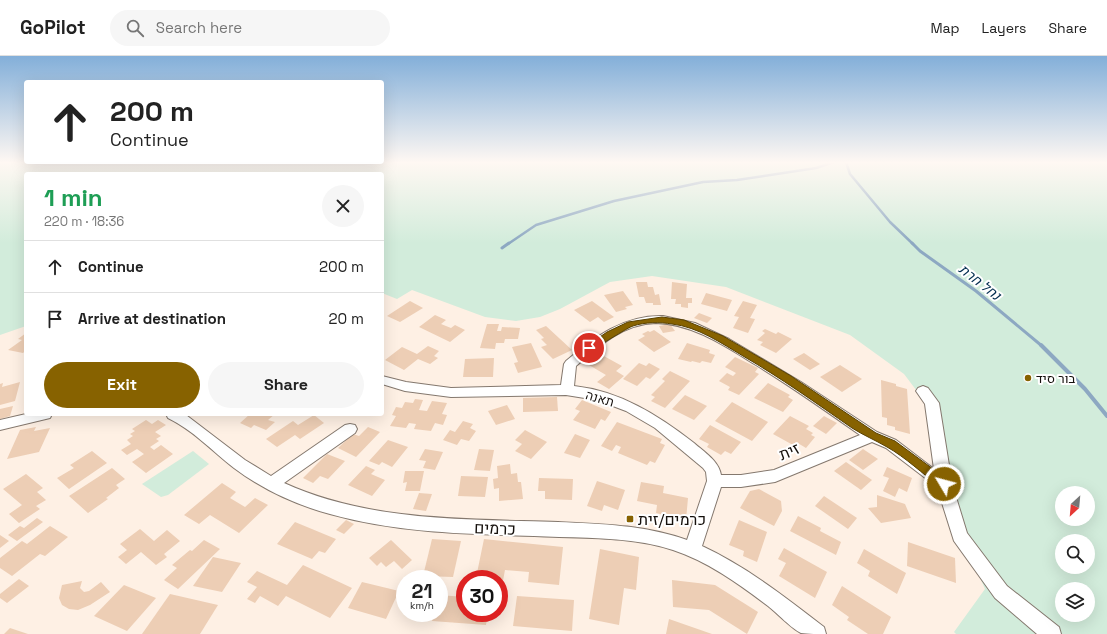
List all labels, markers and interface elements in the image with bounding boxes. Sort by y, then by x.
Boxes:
search box [110,10,390,46]
text: GoPilot [20,15,86,40]
icon: search [124,17,146,39]
text: Search here [156,18,242,37]
text: Map [930,19,960,37]
text: Layers [982,19,1026,37]
text: Share [1048,19,1087,37]
text: 200 m [110,93,194,129]
icon: ahead [44,96,96,148]
text: Continue [110,128,189,151]
text: 1 min [44,182,103,213]
button: close [322,185,364,227]
text: 220 m · 18:36 [44,213,124,230]
icon: ahead [44,256,66,278]
text: Continue [78,257,144,276]
text: 200 m [319,257,364,276]
water label: נחל חרת [955,260,1005,305]
icon: arrive [44,308,66,330]
text: Arrive at destination [78,309,226,328]
text: 20 m [329,309,364,328]
pin [572,331,606,365]
icon: arrive [578,337,600,359]
button: Exit [44,362,200,408]
button: Share [208,362,364,408]
place label: בור סיד [1036,370,1076,387]
marker: בור סיד [1023,373,1033,383]
street label: תאנה [584,386,616,411]
street label: זית [776,438,803,465]
position arrow [923,463,965,505]
north arrow [1055,486,1095,526]
map controls [1055,486,1095,622]
place label: כרמים/זית [638,509,706,530]
marker: כרמים/זית [625,514,635,524]
street label: כרמים [474,517,516,540]
button: search [1055,534,1095,574]
speed limit sign: 30 [456,570,508,622]
text: 21 [412,578,432,604]
button: layers [1055,582,1095,622]
text: km/h [410,599,434,612]

